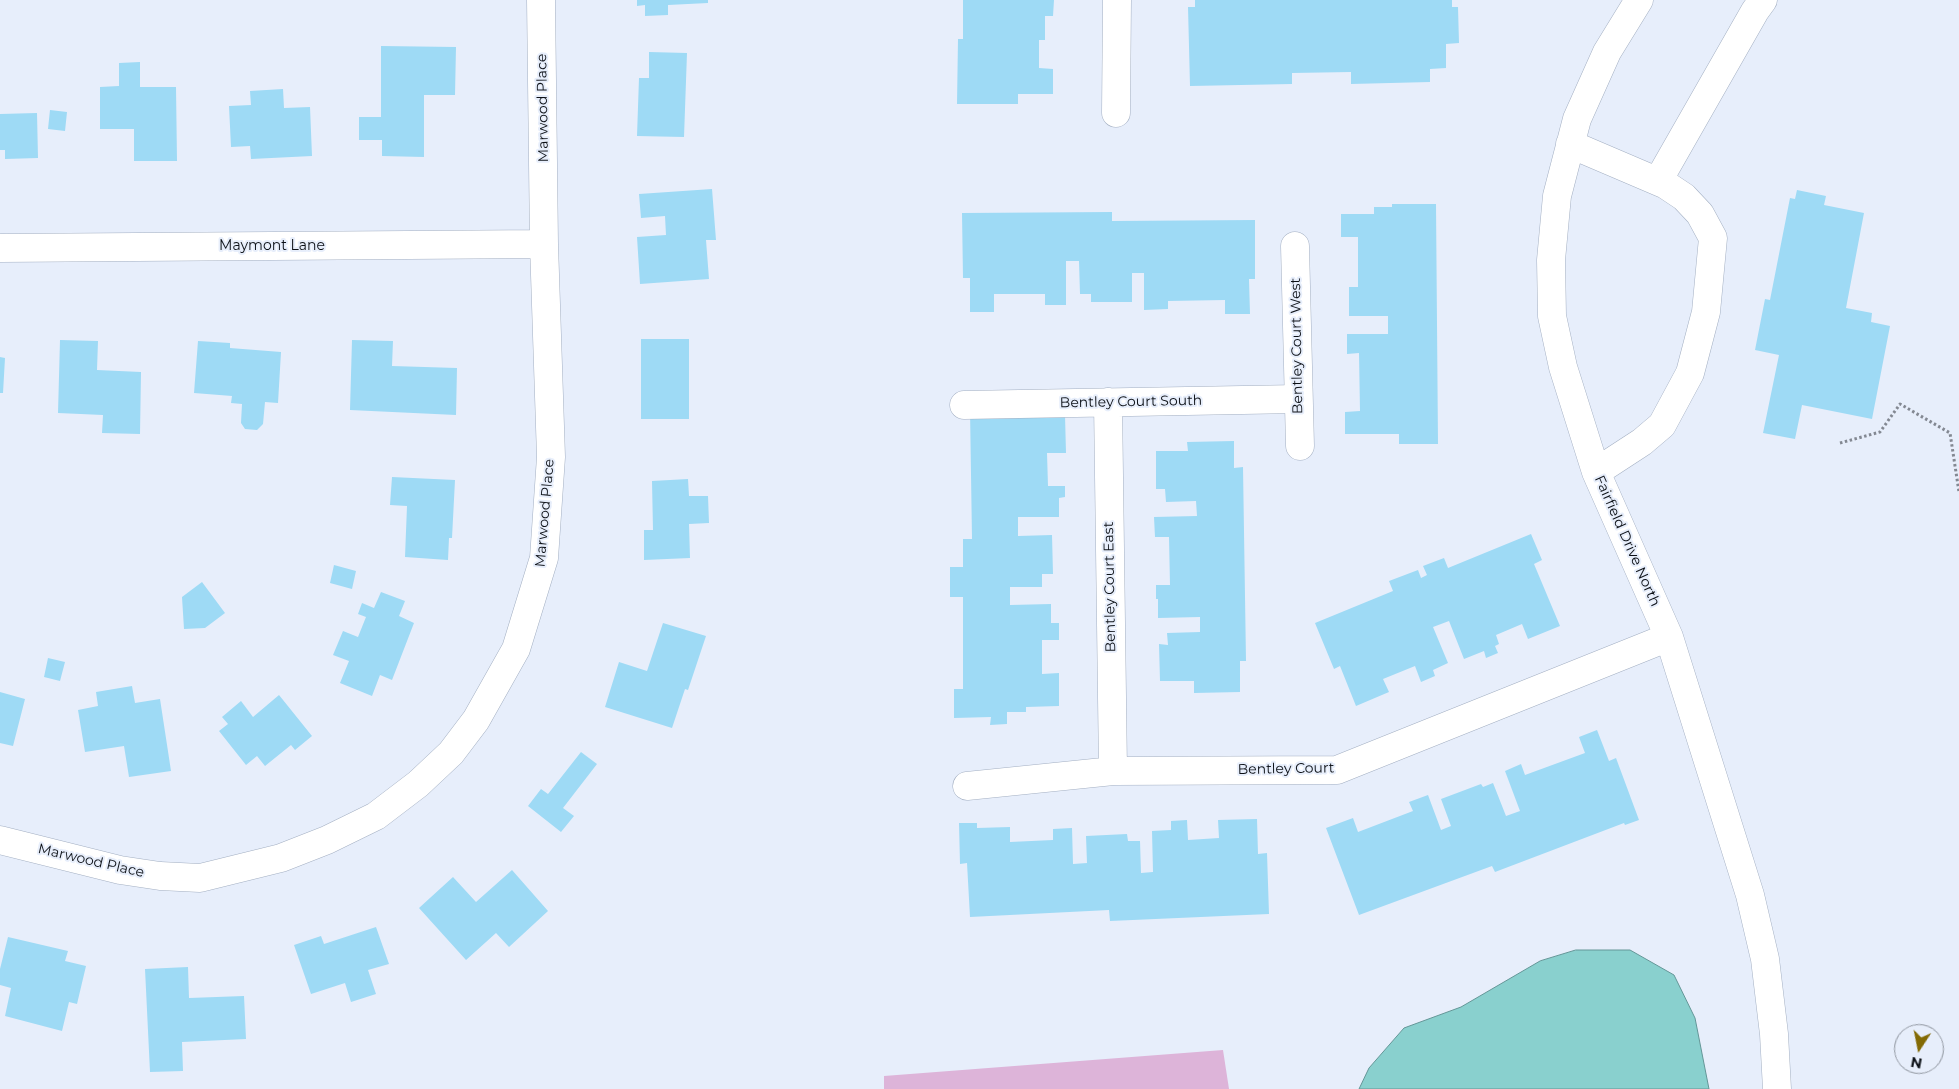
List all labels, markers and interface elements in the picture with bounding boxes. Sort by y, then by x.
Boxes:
street label: Marwood Place [534,54,552,162]
street label: Maymont Lane [219,238,325,254]
street label: Bentley Court West [1287,278,1307,414]
street label: Bentley Court South [1060,392,1202,412]
street label: Marwood Place [532,458,558,568]
street label: Fairfield Drive North [1590,473,1664,609]
street label: Bentley Court East [1100,522,1120,652]
street label: Bentley Court [1237,760,1335,778]
street label: Marwood Place [36,841,146,881]
north arrow [1894,1024,1944,1074]
text: N [1909,1053,1924,1073]

